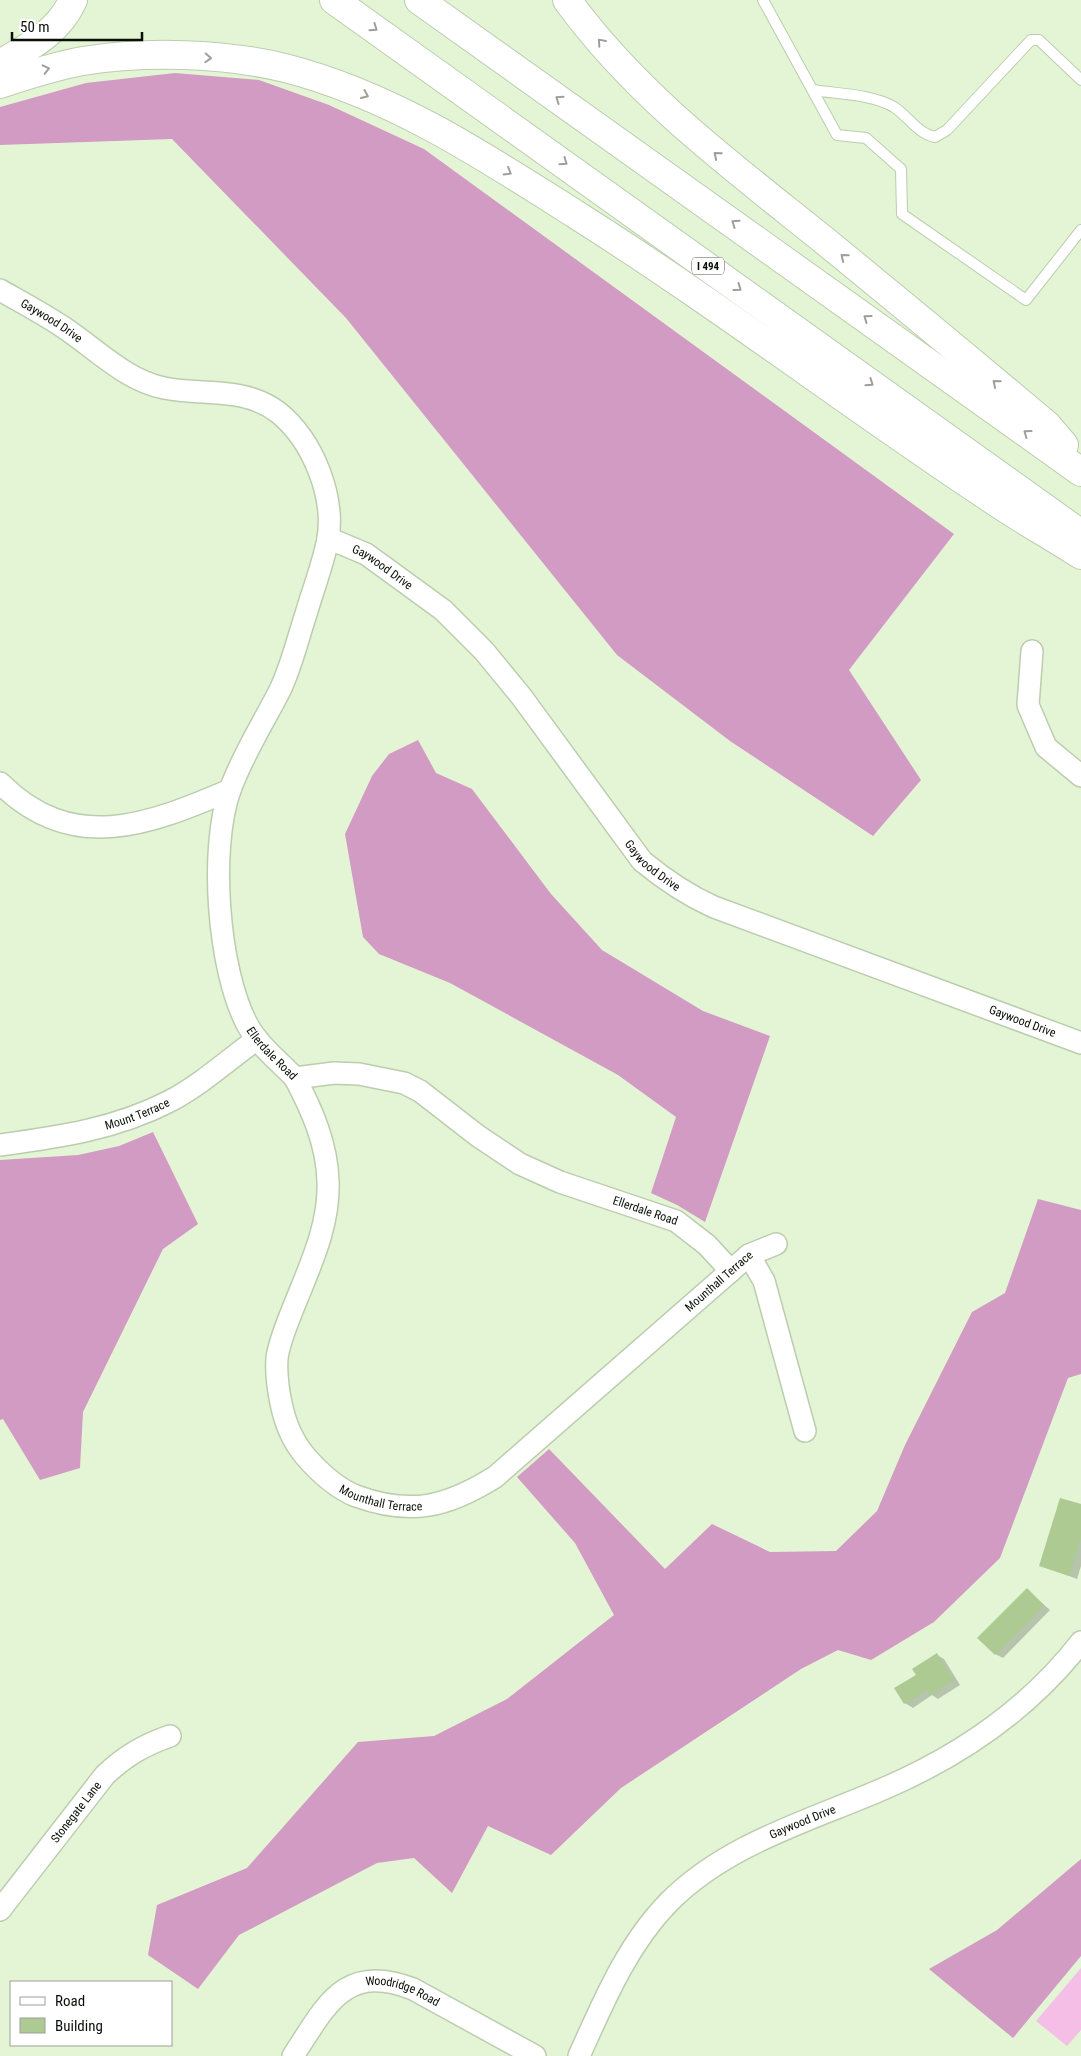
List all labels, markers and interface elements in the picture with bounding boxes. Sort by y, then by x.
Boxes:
scale bar [12,10,142,42]
text: 50 m [20,18,50,36]
one-way arrow [368,22,378,31]
one-way arrow [597,39,606,48]
one-way arrow [204,52,212,63]
one-way arrow [42,64,51,75]
one-way arrow [360,89,369,100]
one-way arrow [555,96,565,105]
one-way arrow [714,153,723,161]
one-way arrow [558,156,568,165]
one-way arrow [502,165,511,175]
one-way arrow [731,220,741,229]
one-way arrow [841,255,850,263]
road number: I 494 [692,258,724,274]
one-way arrow [732,282,742,291]
street label: Gaywood Drive [18,296,85,346]
one-way arrow [863,315,873,324]
one-way arrow [865,377,874,386]
one-way arrow [993,380,1002,388]
one-way arrow [1023,430,1033,439]
street label: Gaywood Drive [350,542,416,593]
street label: Gaywood Drive [622,837,683,894]
street label: Gaywood Drive [987,1003,1058,1040]
street label: Ellerdale Road [243,1024,300,1083]
street label: Mount Terrace [103,1095,172,1133]
street label: Ellerdale Road [611,1193,680,1228]
street label: Mounthall Terrace [682,1248,756,1315]
street label: Mounthall Terrace [337,1482,423,1514]
street label: Stonegate Lane [48,1778,104,1845]
street label: Gaywood Drive [767,1802,838,1842]
street label: Woodridge Road [365,1974,442,2009]
legend [10,1981,172,2046]
text: Road [55,1992,85,2010]
text: Building [55,2017,103,2035]

